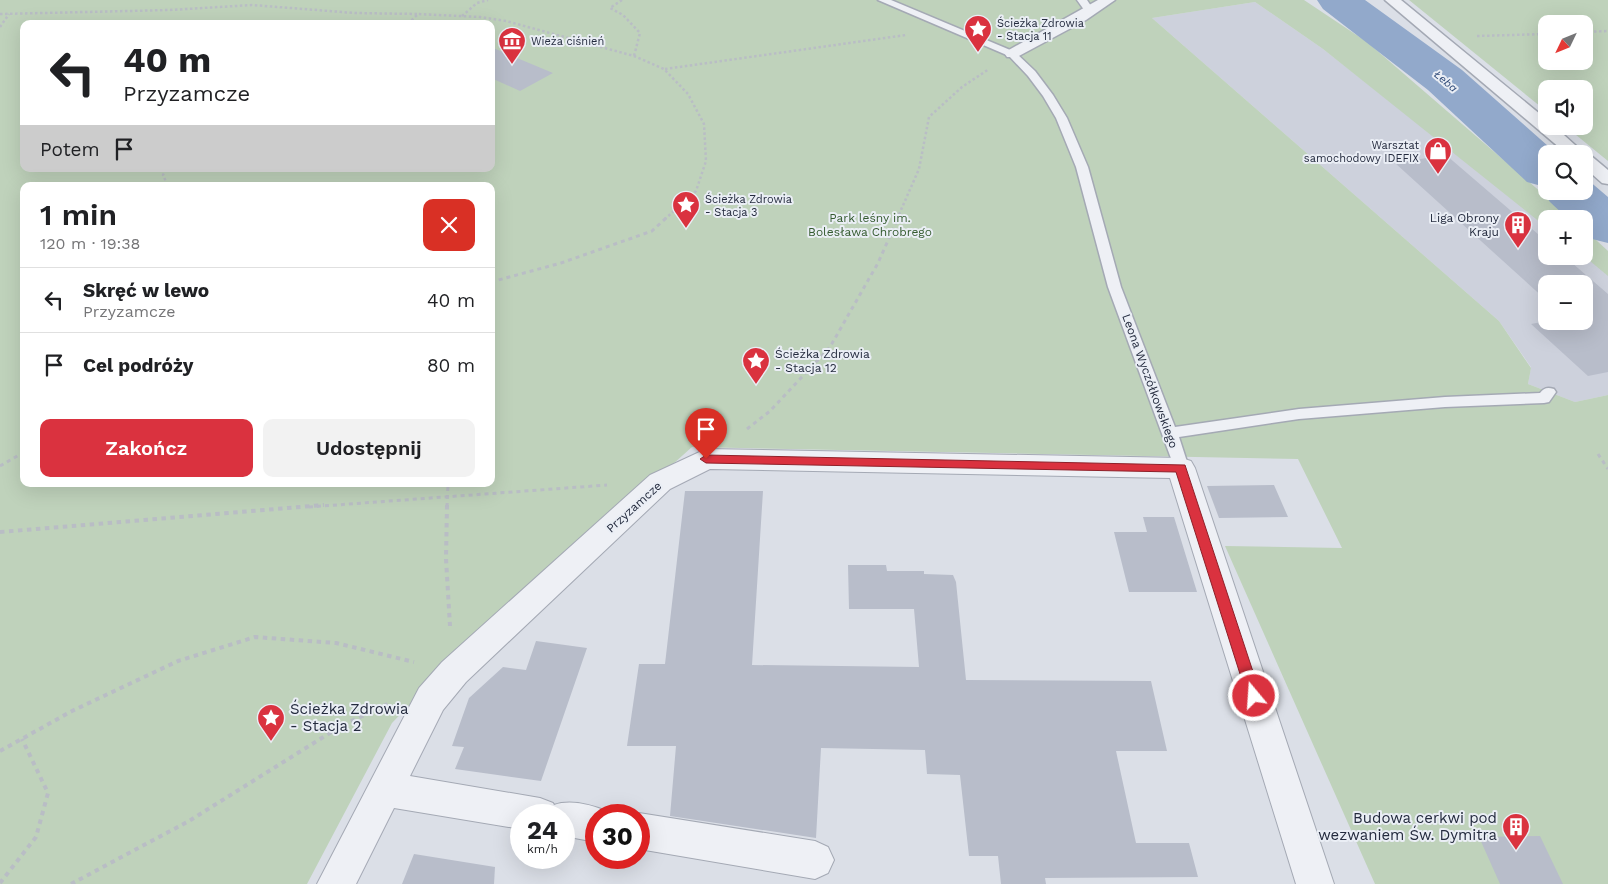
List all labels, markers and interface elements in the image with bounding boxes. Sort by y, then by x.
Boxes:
place icon: Ścieżka Zdrowia - Stacja 11 [963,14,993,53]
north arrow [1538,15,1592,70]
map controls [1538,15,1593,330]
place label: Ścieżka Zdrowia - Stacja 11 [997,16,1084,43]
museum icon: Wieża ciśnień [497,26,527,65]
place label: Wieża ciśnień [531,35,604,48]
text: 40 m [123,39,211,81]
icon: left [40,40,105,105]
water label: Łeba [1431,68,1460,95]
button: sound [1538,80,1593,135]
text: Przyzamcze [123,81,250,106]
icon: arrive [110,135,138,163]
shop icon: Warsztat samochodowy IDEFIX [1423,136,1453,175]
text: Potem [40,138,100,161]
place label: Warsztat samochodowy IDEFIX [1304,139,1419,165]
button: search [1538,145,1593,200]
place icon: Ścieżka Zdrowia - Stacja 3 [671,190,701,229]
place label: Ścieżka Zdrowia - Stacja 3 [705,192,792,219]
text: 1 min [40,197,117,232]
button: close [423,199,475,251]
building icon: Liga Obrony Kraju [1503,210,1533,249]
button: + [1538,210,1593,265]
park label: Park leśny im. Bolesława Chrobrego [808,211,932,239]
place label: Liga Obrony Kraju [1430,211,1500,239]
text: 120 m · 19:38 [40,234,140,253]
button: − [1538,275,1593,330]
text: Skręć w lewo [83,279,209,302]
icon: left [40,286,68,314]
text: 40 m [427,289,475,312]
text: Przyzamcze [83,302,176,321]
street label: Leona Wyczółkowskiego [1119,312,1181,450]
place icon: Ścieżka Zdrowia - Stacja 12 [741,346,771,385]
place label: Ścieżka Zdrowia - Stacja 12 [775,347,870,375]
icon: arrive [40,351,68,379]
text: Cel podróży [83,354,193,377]
text: 80 m [427,354,475,377]
pin [685,408,727,459]
icon: arrive [692,415,720,443]
button: Zakończ [40,419,253,477]
button: Udostępnij [263,419,475,477]
street label: Przyzamcze [604,479,665,535]
position arrow [1227,669,1279,721]
place label: Ścieżka Zdrowia - Stacja 2 [290,699,409,735]
place icon: Ścieżka Zdrowia - Stacja 2 [256,703,286,742]
speed limit sign: 30 [585,804,650,869]
place label: Budowa cerkwi pod wezwaniem Św. Dymitra [1318,809,1498,844]
building icon: Budowa cerkwi pod wezwaniem Św. Dymitra [1501,812,1531,851]
text: 24 [527,816,558,845]
text: km/h [527,842,558,856]

